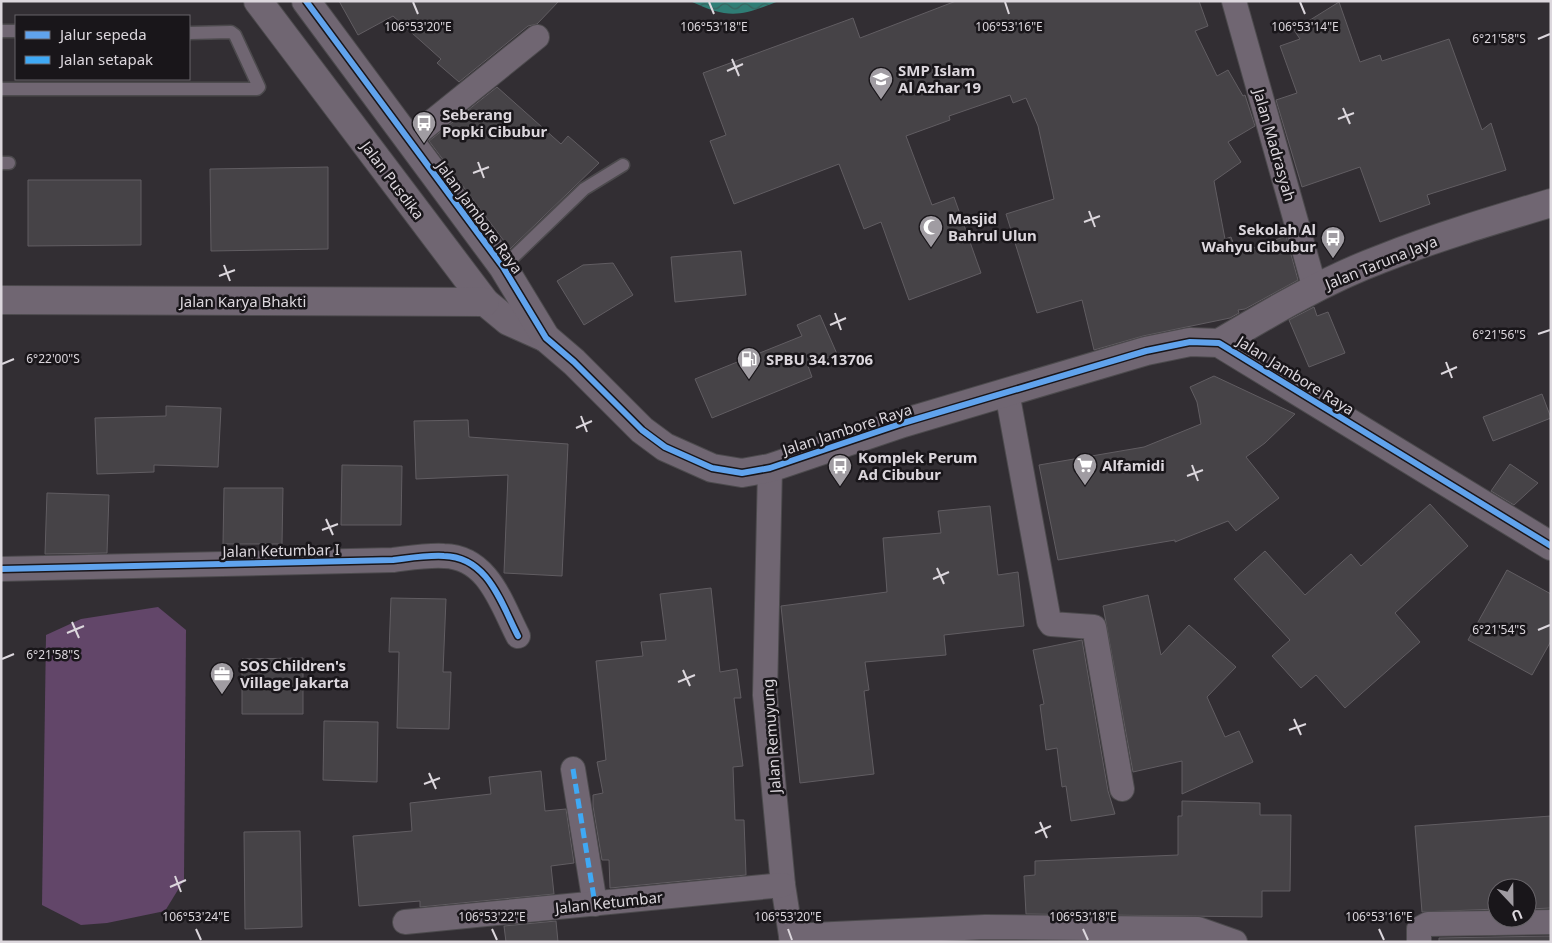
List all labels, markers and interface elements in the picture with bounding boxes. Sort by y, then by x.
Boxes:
legend [15,15,190,80]
text: 106°53'20"E [384,18,452,35]
text: 106°53'18"E [680,18,748,35]
text: 106°53'16"E [975,18,1043,35]
text: 106°53'14"E [1271,18,1339,35]
text: Jalur sepeda [58,24,147,44]
text: 6°21'58"S [1472,30,1526,47]
text: Jalan setapak [58,49,153,69]
place label: SMP Islam Al Azhar 19 [898,60,981,97]
school or university icon: SMP Islam Al Azhar 19 [868,66,894,100]
street label: Jalan Madrasyah [1249,85,1301,204]
place label: Seberang Popki Cibubur [442,104,547,141]
bus stop icon: Seberang Popki Cibubur [411,110,437,144]
street label: Jalan Pusdika [356,135,429,223]
street label: Jalan Jambore Raya [431,155,528,277]
place label: Masjid Bahrul Ulun [948,208,1037,245]
mosque icon: Masjid Bahrul Ulun [918,214,944,248]
place label: Sekolah Al Wahyu Cibubur [1202,219,1316,256]
bus stop icon: Sekolah Al Wahyu Cibubur [1320,225,1346,259]
street label: Jalan Taruna Jaya [1320,230,1440,294]
street label: Jalan Karya Bhakti [178,291,306,311]
text: 6°21'56"S [1472,326,1526,343]
street label: Jalan Jambore Raya [1232,330,1358,419]
fuel station icon: SPBU 34.13706 [736,346,762,380]
place label: SPBU 34.13706 [766,349,873,369]
text: 6°22'00"S [26,350,80,367]
street label: Jalan Jambore Raya [778,399,914,460]
place label: Komplek Perum Ad Cibubur [858,447,977,484]
supermarket icon: Alfamidi [1072,452,1098,486]
bus stop icon: Komplek Perum Ad Cibubur [827,453,853,487]
place label: Alfamidi [1102,455,1165,475]
street label: Jalan Ketumbar I [220,539,340,561]
text: 6°21'54"S [1472,621,1526,638]
text: 6°21'58"S [26,646,80,663]
place label: SOS Children's Village Jakarta [240,655,349,692]
office icon: SOS Children's Village Jakarta [209,661,235,695]
street label: Jalan Remuyung [757,678,785,796]
north arrow [1487,878,1537,928]
street label: Jalan Ketumbar [552,886,664,918]
text: U [1509,905,1526,926]
text: 106°53'24"E [162,908,230,925]
text: 106°53'22"E [458,908,526,925]
text: 106°53'20"E [754,908,822,925]
text: 106°53'18"E [1049,908,1117,925]
text: 106°53'16"E [1345,908,1413,925]

